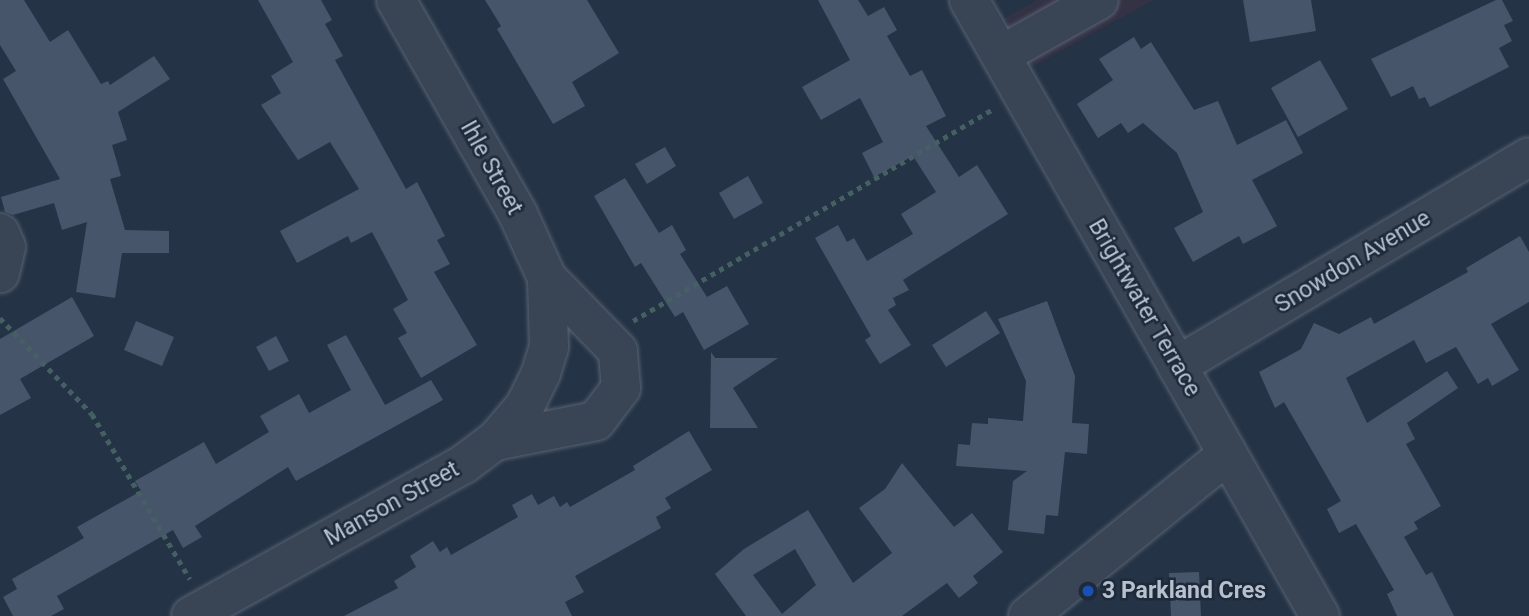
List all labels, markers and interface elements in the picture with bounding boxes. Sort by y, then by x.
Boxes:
street label: Ihle Street [454,116,528,220]
street label: Snowdon Avenue [1270,205,1436,319]
street label: Brightwater Terrace [1082,214,1206,402]
street label: Manson Street [320,456,464,552]
place label: 3 Parkland Cres [1102,577,1266,605]
marker: 3 Parkland Cres [1080,583,1096,599]

